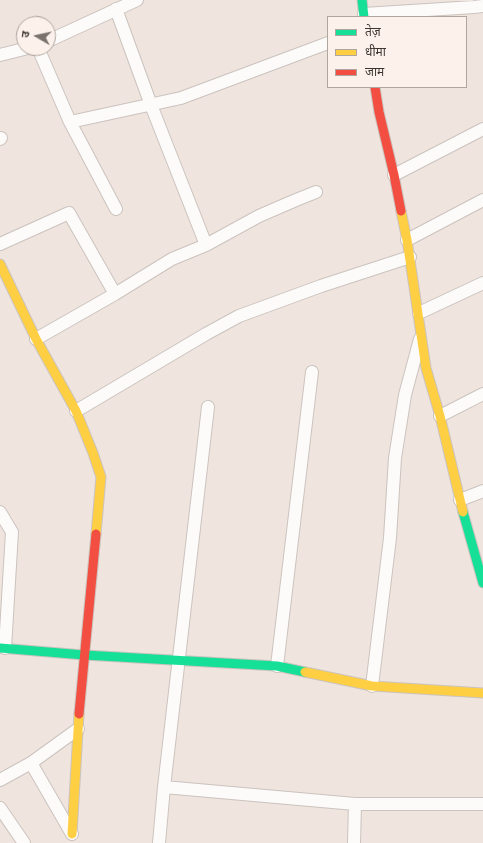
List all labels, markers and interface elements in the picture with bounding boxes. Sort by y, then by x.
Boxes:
north arrow [16,16,56,56]
legend [327,16,467,88]
text: तेज़ [365,24,381,39]
text: उ [18,30,33,39]
text: धीमा [365,44,386,59]
text: जाम [365,64,384,79]

